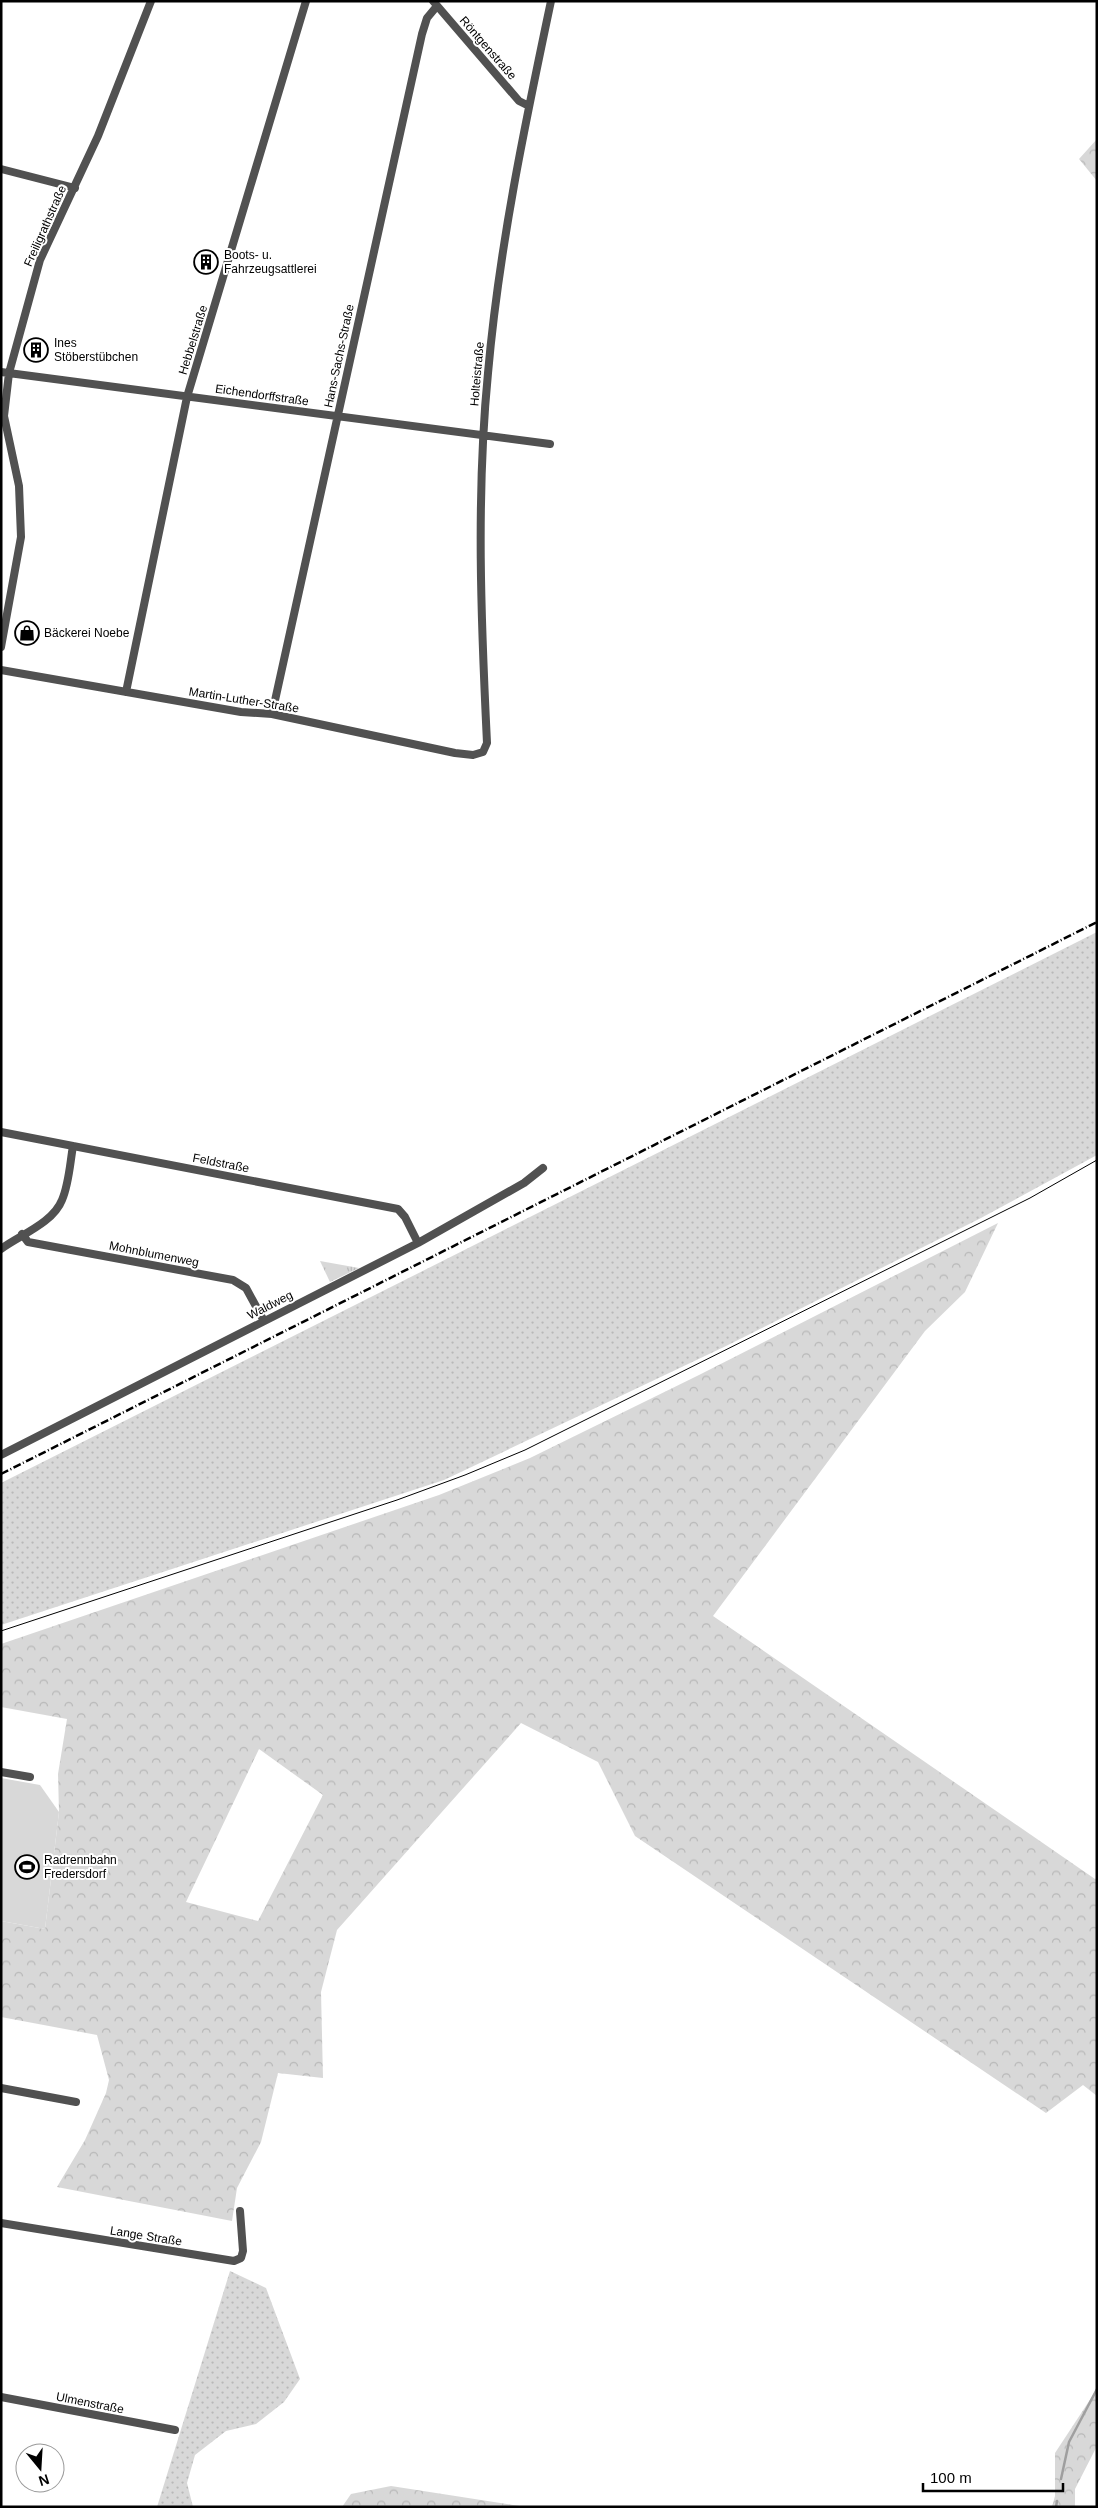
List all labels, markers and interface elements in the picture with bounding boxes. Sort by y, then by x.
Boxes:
street label: Röntgenstraße [457,13,520,83]
street label: Freiligrathstraße [21,183,69,269]
place label: Boots- u. Fahrzeugsattlerei [224,248,317,276]
building icon: Boots- u. Fahrzeugsattlerei [193,249,219,275]
street label: Hebbelstraße [176,303,210,376]
street label: Hans-Sachs-Straße [321,303,357,409]
place label: Ines Stöberstübchen [54,336,138,364]
building icon: Ines Stöberstübchen [23,337,49,363]
street label: Holteistraße [467,341,487,407]
street label: Eichendorffstraße [214,381,310,409]
shop icon: Bäckerei Noebe [14,620,40,646]
place label: Bäckerei Noebe [44,626,130,640]
street label: Martin-Luther-Straße [188,684,300,716]
street label: Feldstraße [192,1151,251,1175]
street label: Mohnblumenweg [108,1238,200,1270]
street label: Waldweg [245,1288,295,1322]
place label: Radrennbahn Fredersdorf [44,1853,117,1881]
sports icon: Radrennbahn Fredersdorf [14,1854,40,1880]
street label: Lange Straße [109,2223,183,2249]
street label: Ulmenstraße [55,2390,125,2416]
north arrow [15,2443,65,2493]
scale bar [923,2460,1063,2492]
text: 100 m [930,2469,972,2486]
text: N [37,2471,51,2490]

